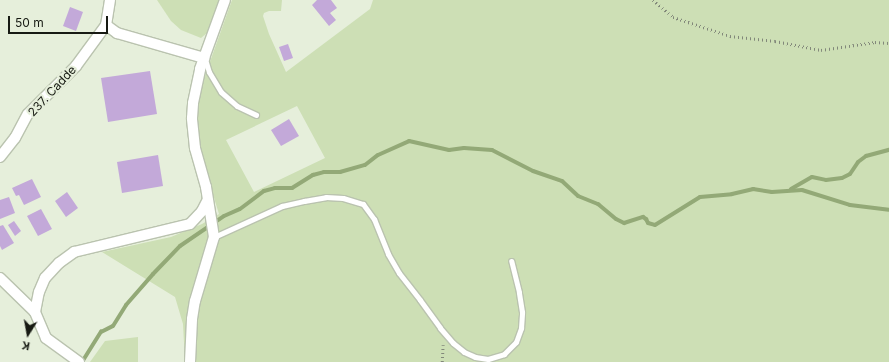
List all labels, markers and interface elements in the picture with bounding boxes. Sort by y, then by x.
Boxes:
scale bar [10,8,110,34]
text: 50 m [15,15,44,30]
street label: 237. Cadde [25,63,79,119]
north arrow [8,314,48,354]
text: K [20,338,31,353]

